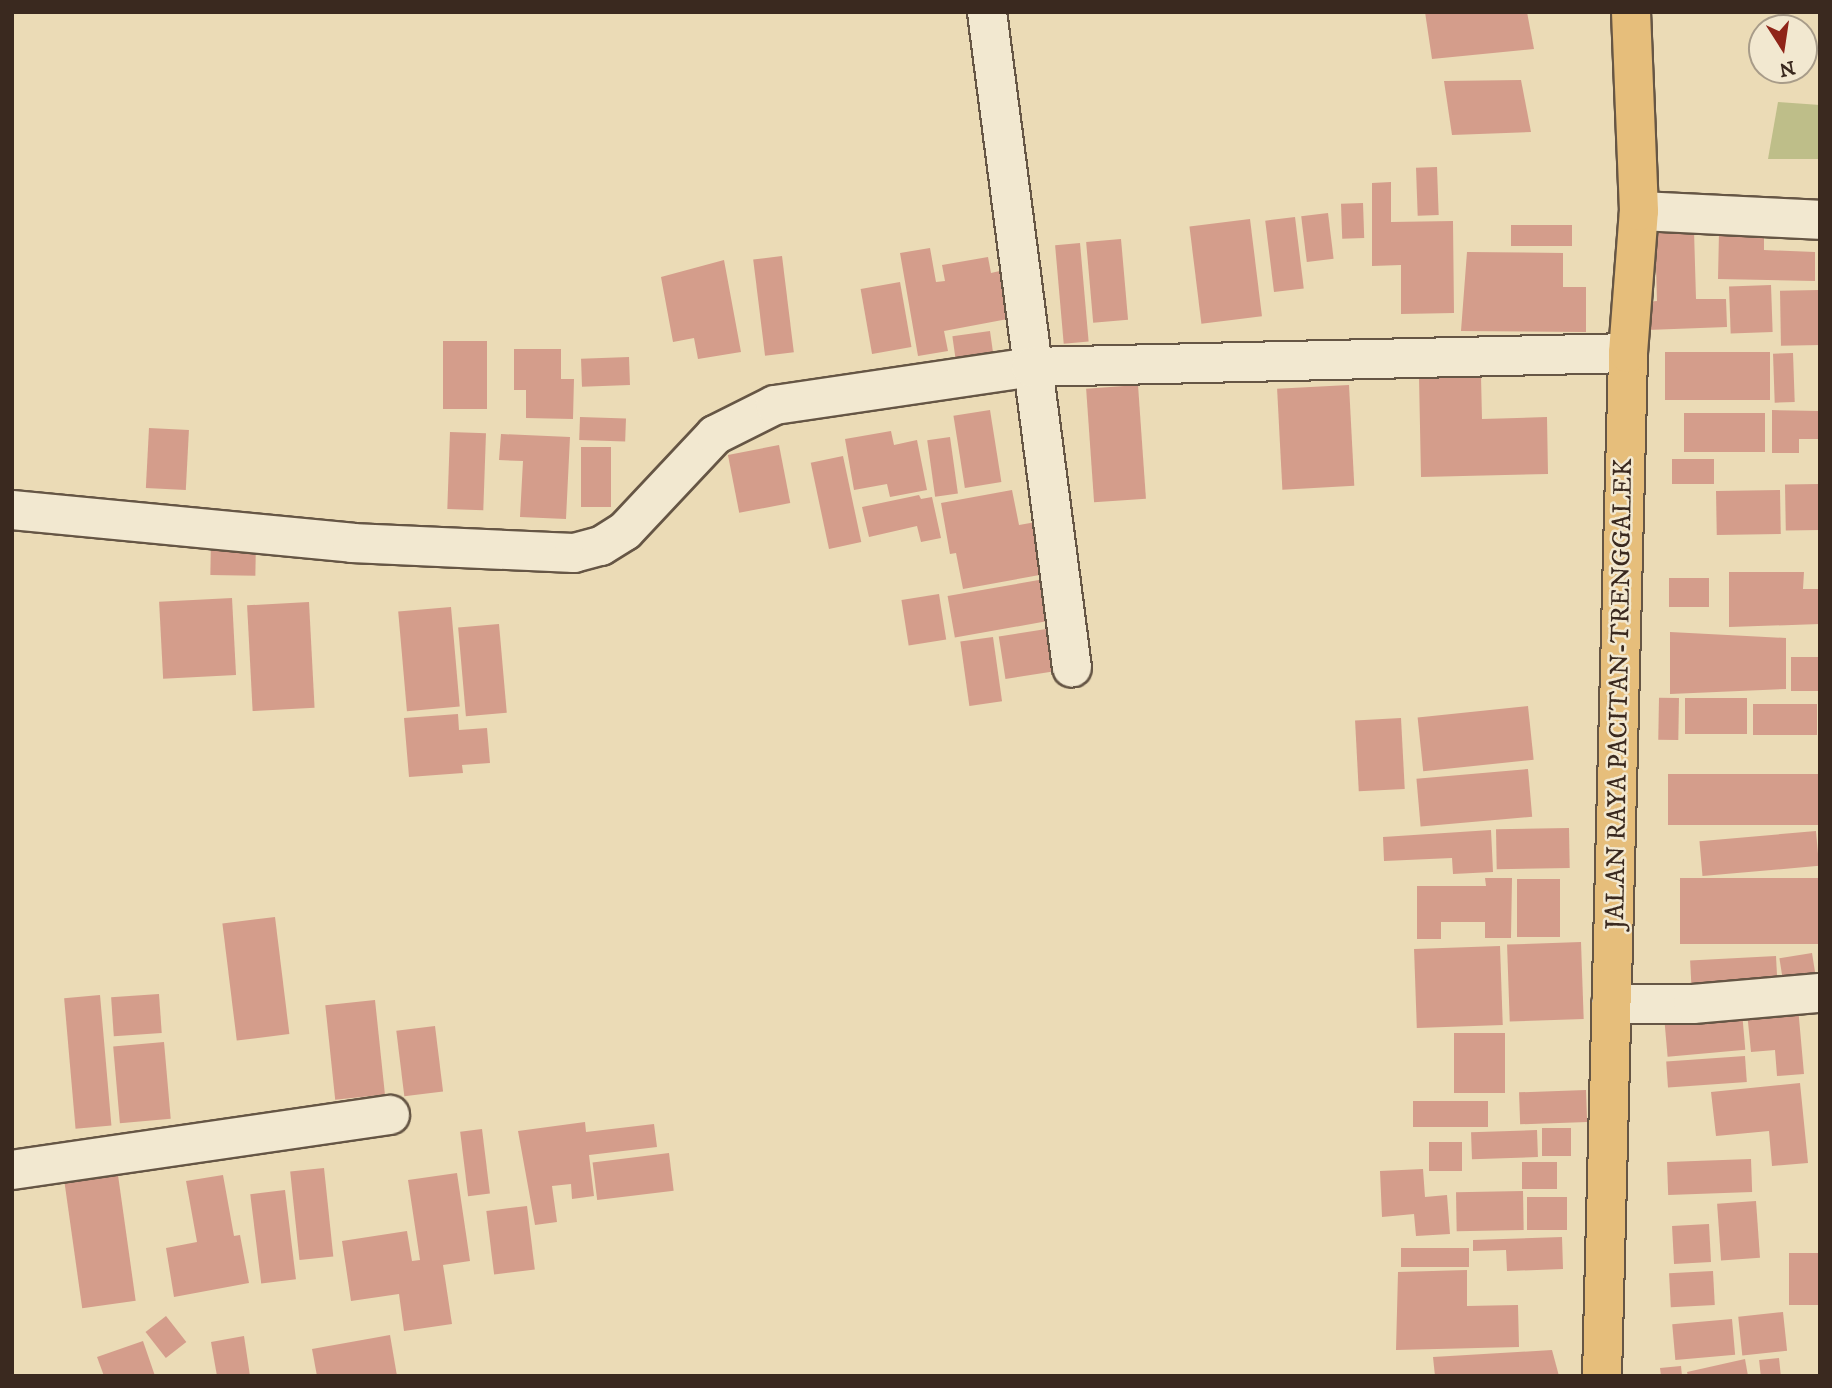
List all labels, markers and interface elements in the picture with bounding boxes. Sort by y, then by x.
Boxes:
north arrow [1748,14,1818,84]
text: N [1777,55,1797,81]
street label: JALAN RAYA PACITAN-TRENGGALEK [1600,458,1640,930]

